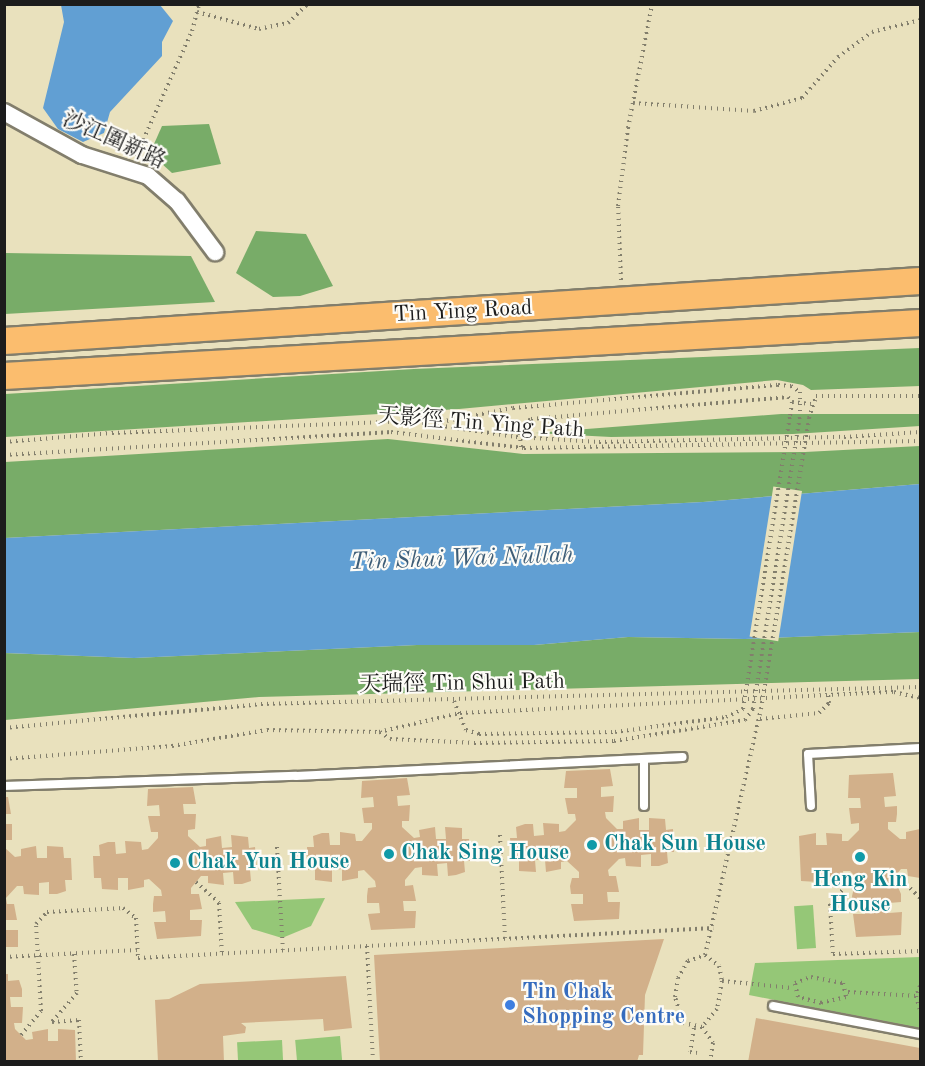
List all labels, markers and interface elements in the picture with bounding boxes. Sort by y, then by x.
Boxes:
street label: 沙江圍新路 [58,107,170,175]
street label: Tin Ying Road [393,295,533,329]
street label: 天影徑 Tin Ying Path [377,404,585,444]
water label: Tin Shui Wai Nullah [350,542,574,578]
street label: 天瑞徑 Tin Shui Path [359,669,565,699]
place label: Chak Sun House [604,832,766,858]
marker: Chak Sun House [585,838,599,852]
place label: Chak Sing House [401,841,569,867]
marker: Chak Sing House [382,847,396,861]
place label: Chak Yun House [187,850,350,876]
marker: Heng Kin House [853,850,867,864]
marker: Chak Yun House [168,856,182,870]
place label: Heng Kin House [813,867,907,918]
place label: Tin Chak Shopping Centre [522,979,685,1030]
marker: Tin Chak Shopping Centre [503,998,517,1012]

